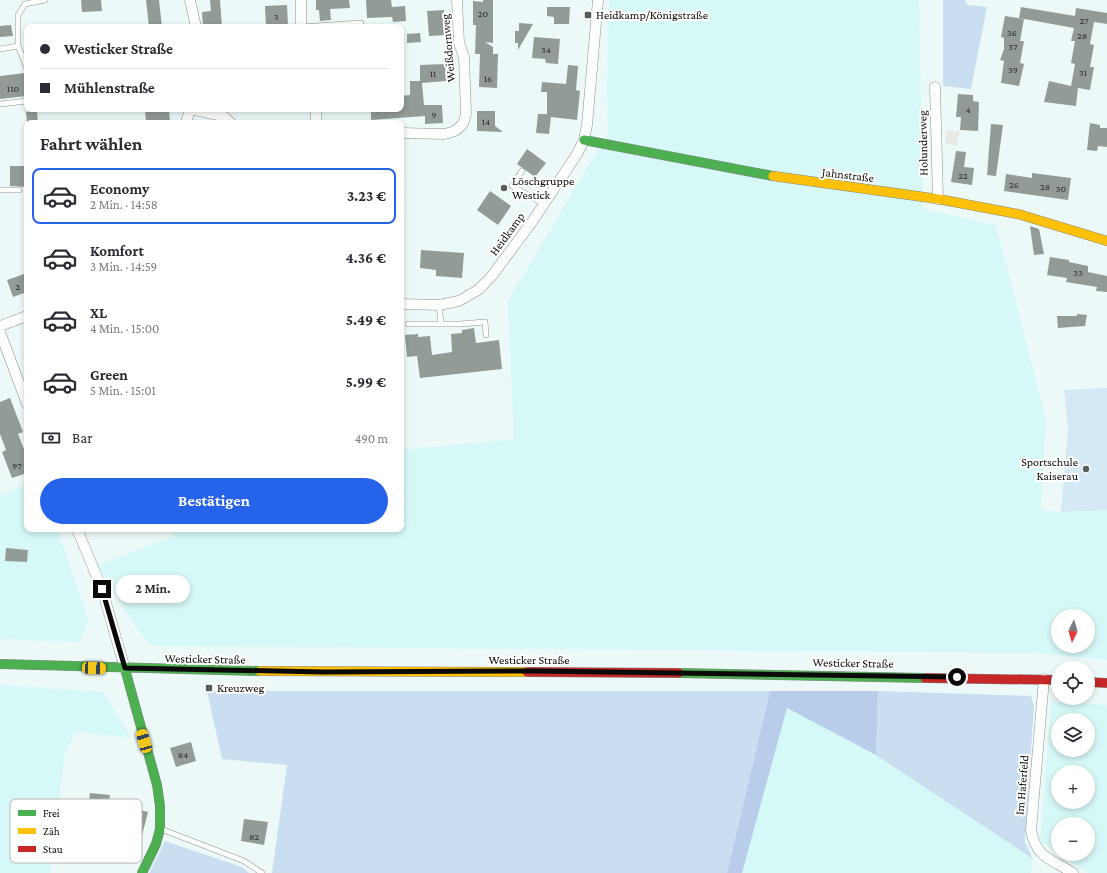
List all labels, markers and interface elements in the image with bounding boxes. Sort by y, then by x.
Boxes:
house number: 20 [478,8,489,19]
place label: Heidkamp/Königstraße [596,8,708,22]
marker: Heidkamp/Königstraße [583,10,593,20]
house number: 3 [274,11,279,22]
street label: Weißdornweg [438,13,458,83]
house number: 27 [1079,15,1089,26]
house number: 36 [1007,27,1017,38]
house number: 28 [1077,30,1087,41]
text: Westicker Straße [64,41,173,57]
house number: 37 [1008,41,1018,52]
house number: 34 [541,44,551,55]
house number: 39 [1008,64,1018,75]
house number: 31 [1079,67,1087,78]
house number: 11 [430,68,436,79]
house number: 16 [484,73,492,84]
text: Mühlenstraße [64,80,155,96]
house number: 110 [7,83,19,94]
house number: 4 [965,104,971,115]
house number: 9 [431,109,437,120]
street label: Holunderweg [915,110,931,176]
house number: 14 [482,116,490,127]
text: Fahrt wählen [40,134,142,154]
street label: Jahnstraße [820,165,875,185]
house number: 22 [958,170,968,181]
place label: Löschgruppe Westick [512,174,574,202]
icon: car [42,178,78,214]
house number: 26 [1009,179,1019,190]
text: Economy [90,181,149,197]
house number: 28 [1040,181,1050,192]
marker: Löschgruppe Westick [499,183,509,193]
house number: 30 [1056,183,1067,194]
text: 3.23 € [347,188,386,204]
text: 2 Min. · 14:58 [90,197,158,212]
street label: Heidkamp [487,210,527,258]
icon: car [42,240,78,276]
text: Komfort [90,243,144,259]
text: 4.36 € [345,250,386,266]
text: 3 Min. · 14:59 [90,259,157,274]
house number: 33 [1073,267,1083,278]
house number: 2 [16,281,21,292]
icon: car [42,302,78,338]
text: XL [90,305,107,321]
text: 5.49 € [346,312,386,328]
text: 4 Min. · 15:00 [90,321,159,336]
icon: car [42,364,78,400]
text: Green [90,367,128,383]
text: 5.99 € [346,374,386,390]
text: 5 Min. · 15:01 [90,383,156,398]
icon: cash [40,427,62,449]
text: Bar [72,430,92,446]
text: 490 m [355,431,388,446]
place label: Sportschule Kaiserau [1021,455,1079,483]
house number: 97 [12,460,22,471]
marker: Sportschule Kaiserau [1081,464,1091,474]
button: Bestätigen [40,478,388,524]
callout: 2 Min. [116,575,190,603]
route end [93,580,111,598]
text: 2 Min. [135,581,171,596]
north arrow [1051,609,1095,653]
map controls [1051,609,1095,861]
street label: Westicker Straße [164,651,246,667]
street label: Westicker Straße [488,653,570,667]
street label: Westicker Straße [812,655,894,671]
button: locate [1051,661,1095,705]
car [82,662,106,674]
route start [948,668,966,686]
place label: Kreuzweg [217,681,265,695]
marker: Kreuzweg [204,683,214,693]
button: layers [1051,713,1095,757]
car [135,728,153,754]
house number: 84 [178,749,188,760]
street label: Im Haferfeld [1012,754,1032,816]
button: + [1051,765,1095,809]
legend [10,799,142,863]
text: Frei [43,807,60,819]
button: − [1051,817,1095,861]
text: Zäh [43,825,60,837]
house number: 82 [249,831,259,842]
text: Stau [43,843,63,855]

